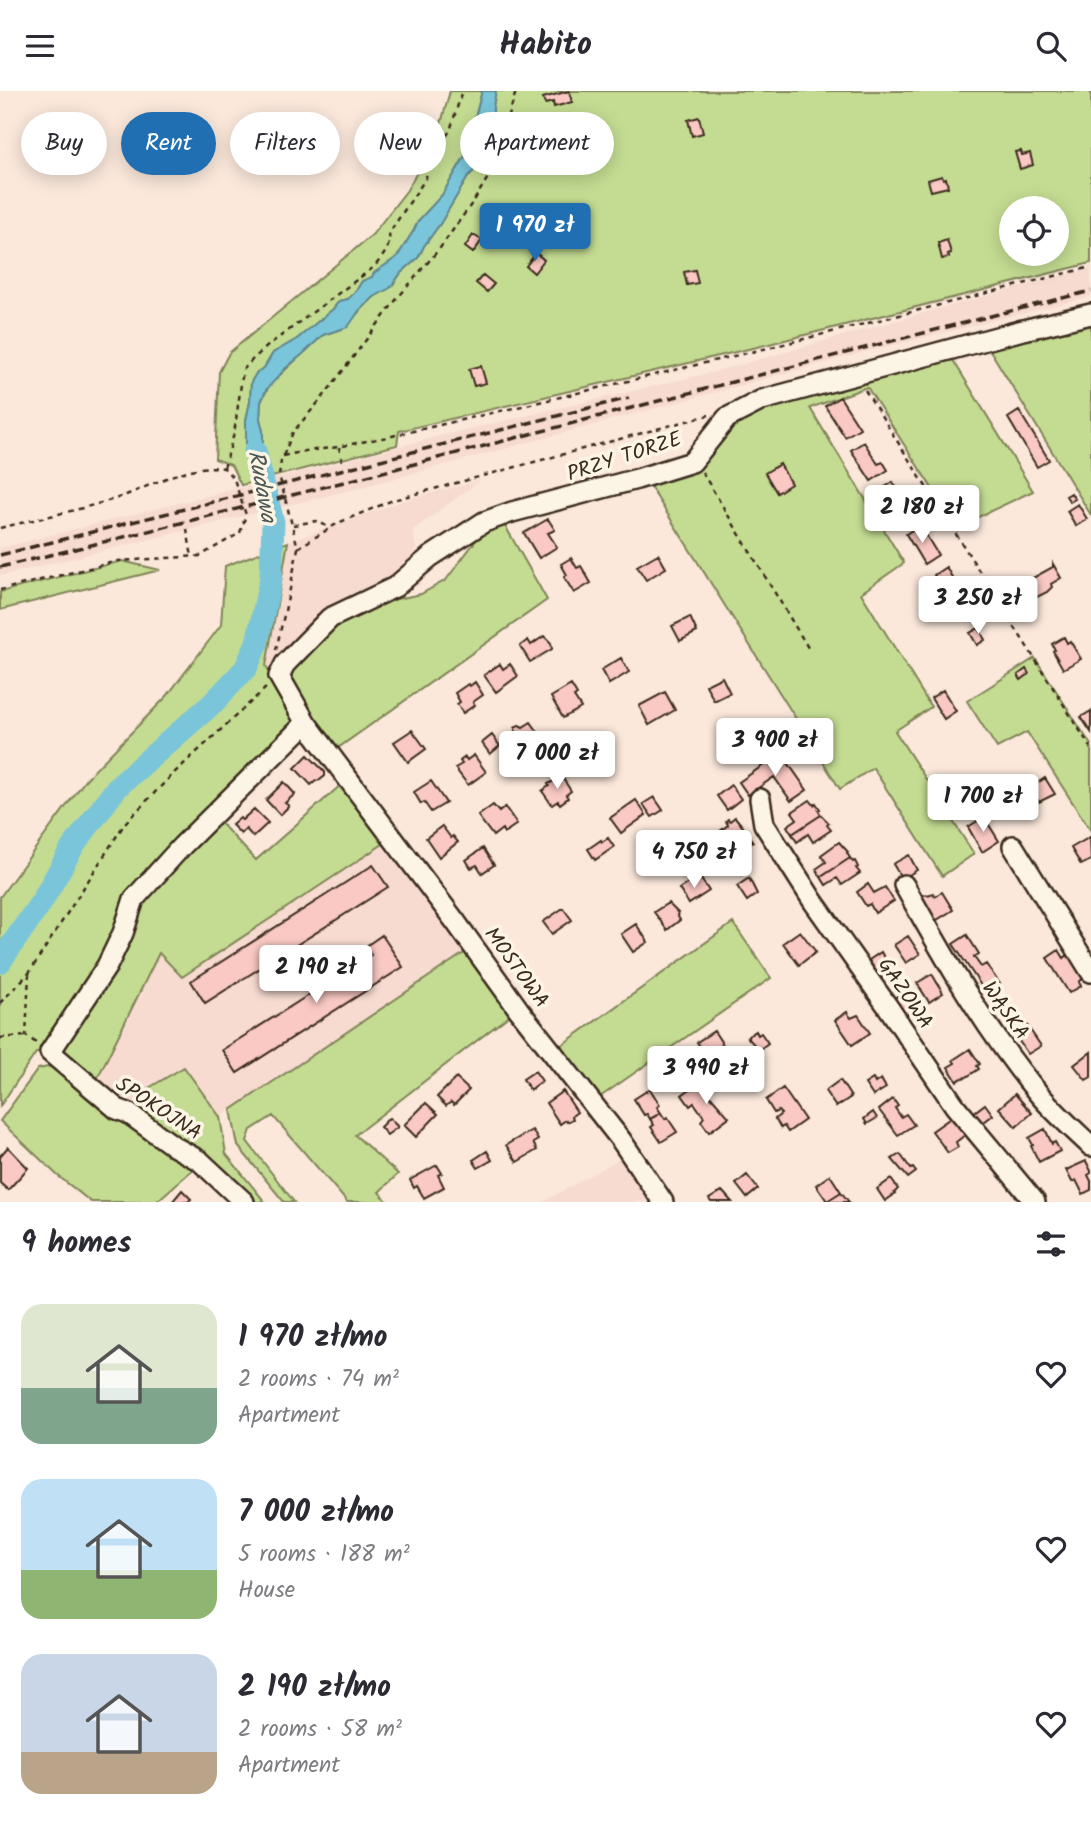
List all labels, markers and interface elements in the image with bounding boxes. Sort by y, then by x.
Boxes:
text: Habito [499,20,592,71]
icon: menu [21,27,59,65]
icon: search [1032,27,1070,65]
chip: Buy [21,112,107,175]
chip: Rent [121,112,216,175]
chip: Filters [230,112,340,175]
chip: New [354,112,446,175]
chip: Apartment [460,112,614,175]
map controls [999,196,1069,266]
button: locate [999,196,1069,266]
pin: 1 970 zł [463,204,607,263]
text: 1 970 zł [496,208,574,244]
street label: PRZY TORZE [563,423,687,491]
water label: Rudawa [236,447,286,528]
pin: 2 180 zł [850,485,994,545]
text: 2 180 zł [880,490,964,526]
pin: 3 250 zł [906,577,1050,636]
text: 3 250 zł [935,581,1022,617]
pin: 3 900 zł [703,719,847,778]
text: 3 900 zł [732,723,818,759]
pin: 7 000 zł [485,731,629,791]
text: 7 000 zł [515,736,599,772]
pin: 1 700 zł [911,775,1055,834]
text: 1 700 zł [944,779,1022,815]
pin: 4 750 zł [622,831,766,890]
text: 4 750 zł [652,835,736,871]
street label: MOSTOWA [475,920,557,1016]
pin: 2 190 zł [244,946,388,1005]
text: 2 190 zł [275,950,357,986]
street label: GAZOWA [869,951,941,1037]
street label: WĄSKA [972,975,1037,1047]
pin: 3 990 zł [634,1047,778,1106]
text: 3 990 zł [663,1051,749,1087]
street label: SPOKOJNA [108,1069,208,1150]
text: 9 homes [21,1220,132,1268]
icon: filters [1032,1225,1070,1263]
text: 1 970 zł/mo [238,1314,388,1362]
icon: home [77,1332,161,1416]
icon: heart [1032,1355,1070,1393]
text: 2 rooms · 74 m² [238,1362,399,1398]
text: Apartment [238,1398,340,1434]
text: 7 000 zł/mo [238,1489,394,1537]
icon: home [77,1507,161,1591]
icon: heart [1032,1530,1070,1568]
text: 5 rooms · 188 m² [238,1537,410,1573]
text: House [238,1573,295,1609]
text: 2 190 zł/mo [238,1664,391,1712]
icon: home [77,1682,161,1766]
icon: heart [1032,1705,1070,1743]
text: 2 rooms · 58 m² [238,1712,402,1748]
text: Apartment [238,1748,340,1784]

